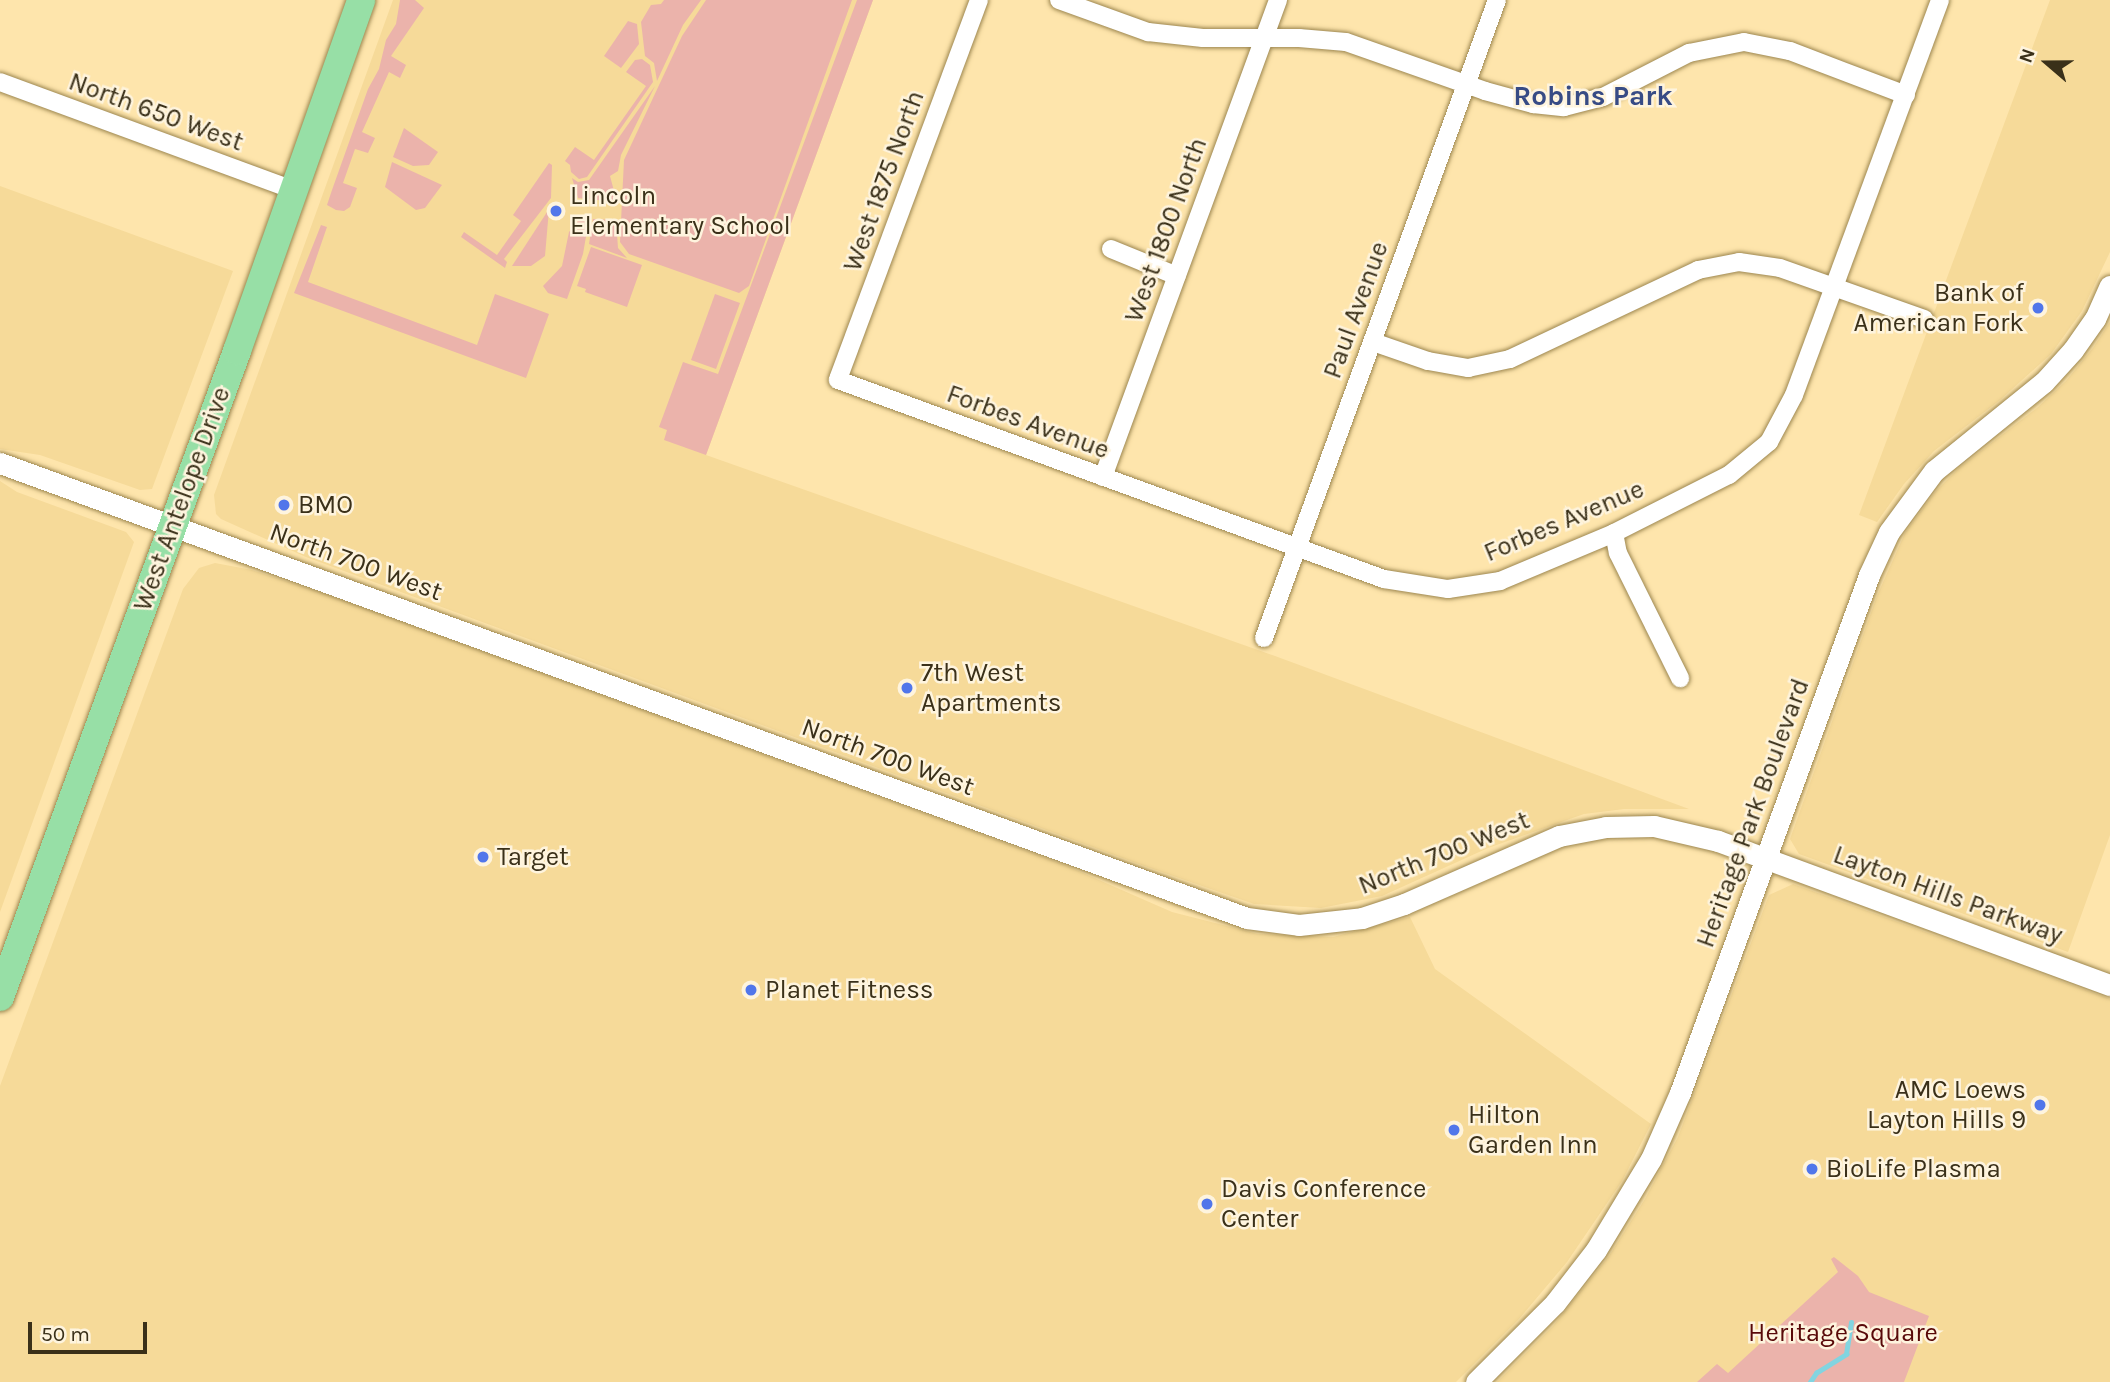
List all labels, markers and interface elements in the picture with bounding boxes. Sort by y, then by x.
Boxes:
north arrow [2012,28,2082,98]
text: N [2015,46,2040,66]
street label: North 650 West [64,66,248,158]
district label: Robins Park [1513,79,1673,113]
street label: West 1875 North [837,86,931,276]
street label: West 1800 North [1118,134,1214,326]
place label: Lincoln Elementary School [570,180,791,242]
marker: Lincoln Elementary School [548,203,564,219]
street label: Paul Avenue [1317,237,1395,383]
place label: Bank of American Fork [1853,277,2024,338]
marker: Bank of American Fork [2030,300,2046,316]
street label: Forbes Avenue [942,378,1114,466]
street label: West Antelope Drive [127,383,237,615]
street label: Forbes Avenue [1479,473,1649,569]
place label: BMO [298,489,353,521]
marker: BMO [276,497,292,513]
street label: North 700 West [265,516,447,608]
place label: 7th West Apartments [921,657,1061,718]
street label: Heritage Park Boulevard [1690,674,1816,952]
marker: 7th West Apartments [899,680,915,696]
street label: North 700 West [797,711,979,803]
street label: North 700 West [1354,805,1534,901]
street label: Layton Hills Parkway [1829,839,2067,951]
place label: Target [497,841,569,873]
marker: Target [475,849,491,865]
place label: Planet Fitness [765,974,933,1006]
marker: Planet Fitness [743,982,759,998]
place label: AMC Loews Layton Hills 9 [1867,1074,2026,1136]
marker: AMC Loews Layton Hills 9 [2032,1097,2048,1113]
place label: Hilton Garden Inn [1468,1099,1598,1160]
marker: Hilton Garden Inn [1446,1122,1462,1138]
place label: BioLife Plasma [1826,1153,2001,1185]
marker: BioLife Plasma [1804,1161,1820,1177]
place label: Davis Conference Center [1221,1173,1426,1234]
marker: Davis Conference Center [1199,1196,1215,1212]
scale bar [32,1308,150,1352]
park label: Heritage Square [1748,1317,1938,1349]
text: 50 m [41,1322,90,1346]

